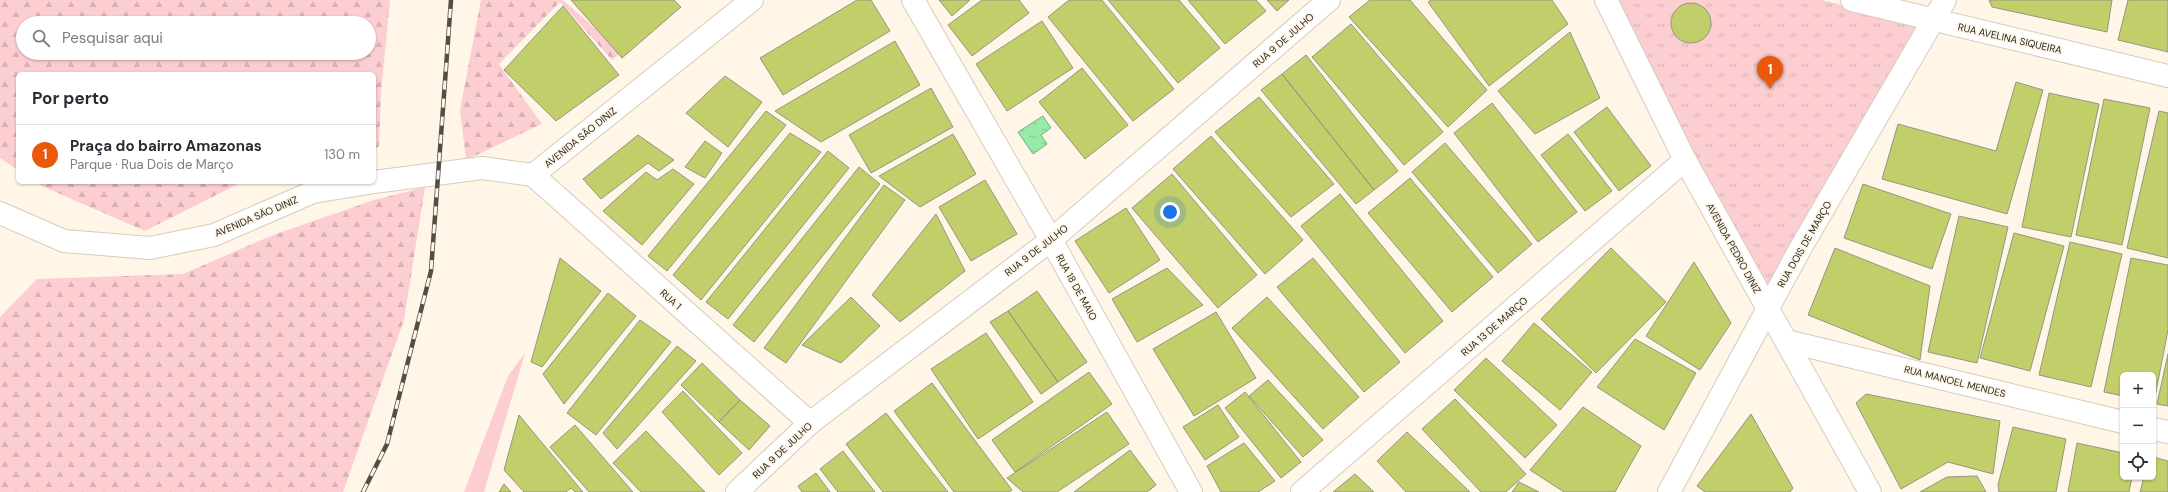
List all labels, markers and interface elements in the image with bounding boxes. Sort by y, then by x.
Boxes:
street label: RUA 9 DE JULHO [1250,10,1317,71]
search box [16,16,376,60]
street label: RUA AVELINA SIQUEIRA [1957,20,2063,57]
icon: search [30,27,52,49]
text: Pesquisar aqui [62,28,163,48]
pin: 1 [1757,56,1783,89]
text: Por perto [32,87,109,109]
street label: AVENIDA SÃO DINIZ [542,104,619,171]
text: Praça do bairro Amazonas [70,136,262,156]
text: 1 [43,146,47,163]
text: 130 m [324,146,360,163]
text: Parque · Rua Dois de Março [70,156,234,173]
street label: AVENIDA SÃO DINIZ [213,193,300,240]
street label: RUA DOIS DE MARÇO [1774,198,1835,290]
street label: AVENIDA PEDRO DINIZ [1703,201,1764,296]
your location [1160,202,1180,222]
street label: RUA 9 DE JULHO [1002,221,1071,279]
street label: RUA 18 DE MAIO [1053,252,1100,323]
street label: RUA 1 [657,286,684,312]
street label: RUA 13 DE MARÇO [1458,294,1531,359]
street label: RUA MANOEL MENDES [1903,363,2007,400]
map controls [2120,372,2156,480]
button: + [2120,372,2156,408]
button: − [2120,408,2156,444]
street label: RUA 9 DE JULHO [750,419,815,481]
button: locate [2120,444,2156,480]

